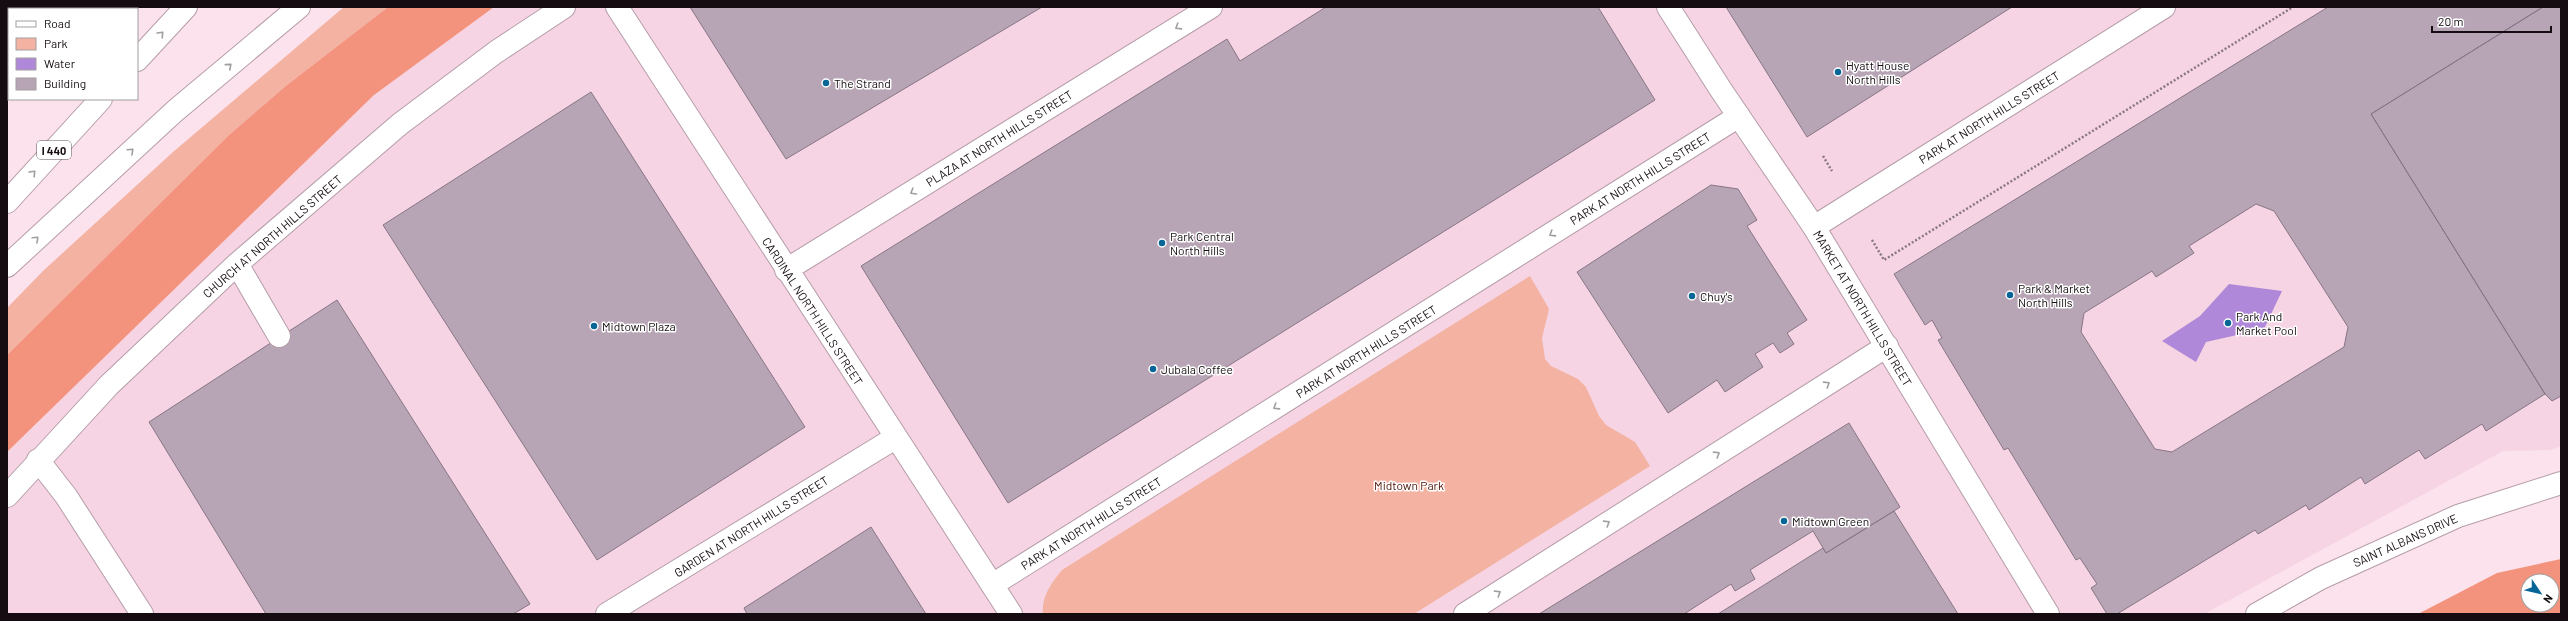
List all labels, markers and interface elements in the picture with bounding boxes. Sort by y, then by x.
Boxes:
legend [8,8,138,100]
scale bar [2432,8,2551,34]
text: 20 m [2438,14,2464,28]
text: Road [44,16,71,30]
one-way arrow [1175,23,1182,30]
one-way arrow [157,31,164,38]
text: Park [44,36,68,50]
text: Water [44,56,76,70]
place label: Hyatt House North Hills [1846,58,1909,86]
one-way arrow [225,63,232,70]
marker: Hyatt House North Hills [1833,67,1843,77]
street label: PARK AT NORTH HILLS STREET [1916,68,2062,166]
text: Building [44,76,86,90]
place label: The Strand [834,76,891,90]
marker: The Strand [821,78,831,88]
street label: PLAZA AT NORTH HILLS STREET [923,87,1075,189]
street label: PARK AT NORTH HILLS STREET [1567,129,1713,227]
road number: I 440 [37,141,71,159]
one-way arrow [127,149,134,156]
one-way arrow [29,170,36,178]
street label: CHURCH AT NORTH HILLS STREET [200,172,345,300]
one-way arrow [910,187,917,194]
street label: MARKET AT NORTH HILLS STREET [1811,228,1915,388]
place label: Park Central North Hills [1170,229,1234,257]
one-way arrow [1549,229,1556,236]
street label: CARDINAL NORTH HILLS STREET [760,235,866,388]
one-way arrow [31,236,39,244]
marker: Park Central North Hills [1157,238,1167,248]
place label: Park & Market North Hills [2018,281,2090,309]
place label: Chuy's [1700,289,1733,303]
marker: Park & Market North Hills [2005,290,2015,300]
marker: Chuy's [1687,291,1697,301]
street label: PARK AT NORTH HILLS STREET [1293,302,1439,400]
place label: Park And Market Pool [2236,309,2297,337]
marker: Park And Market Pool [2223,318,2233,328]
place label: Midtown Plaza [602,319,676,333]
marker: Midtown Plaza [589,321,599,331]
place label: Jubala Coffee [1161,362,1233,376]
marker: Jubala Coffee [1148,364,1158,374]
one-way arrow [1823,381,1830,389]
one-way arrow [1273,402,1280,410]
one-way arrow [1713,451,1720,459]
street label: GARDEN AT NORTH HILLS STREET [671,473,831,579]
street label: PARK AT NORTH HILLS STREET [1018,474,1164,572]
park label: Midtown Park [1374,478,1444,492]
street label: SAINT ALBANS DRIVE [2351,511,2459,569]
place label: Midtown Green [1792,514,1869,528]
marker: Midtown Green [1779,516,1789,526]
one-way arrow [1603,521,1610,528]
north arrow [2520,573,2560,613]
one-way arrow [1494,590,1501,598]
text: N [2541,592,2556,606]

